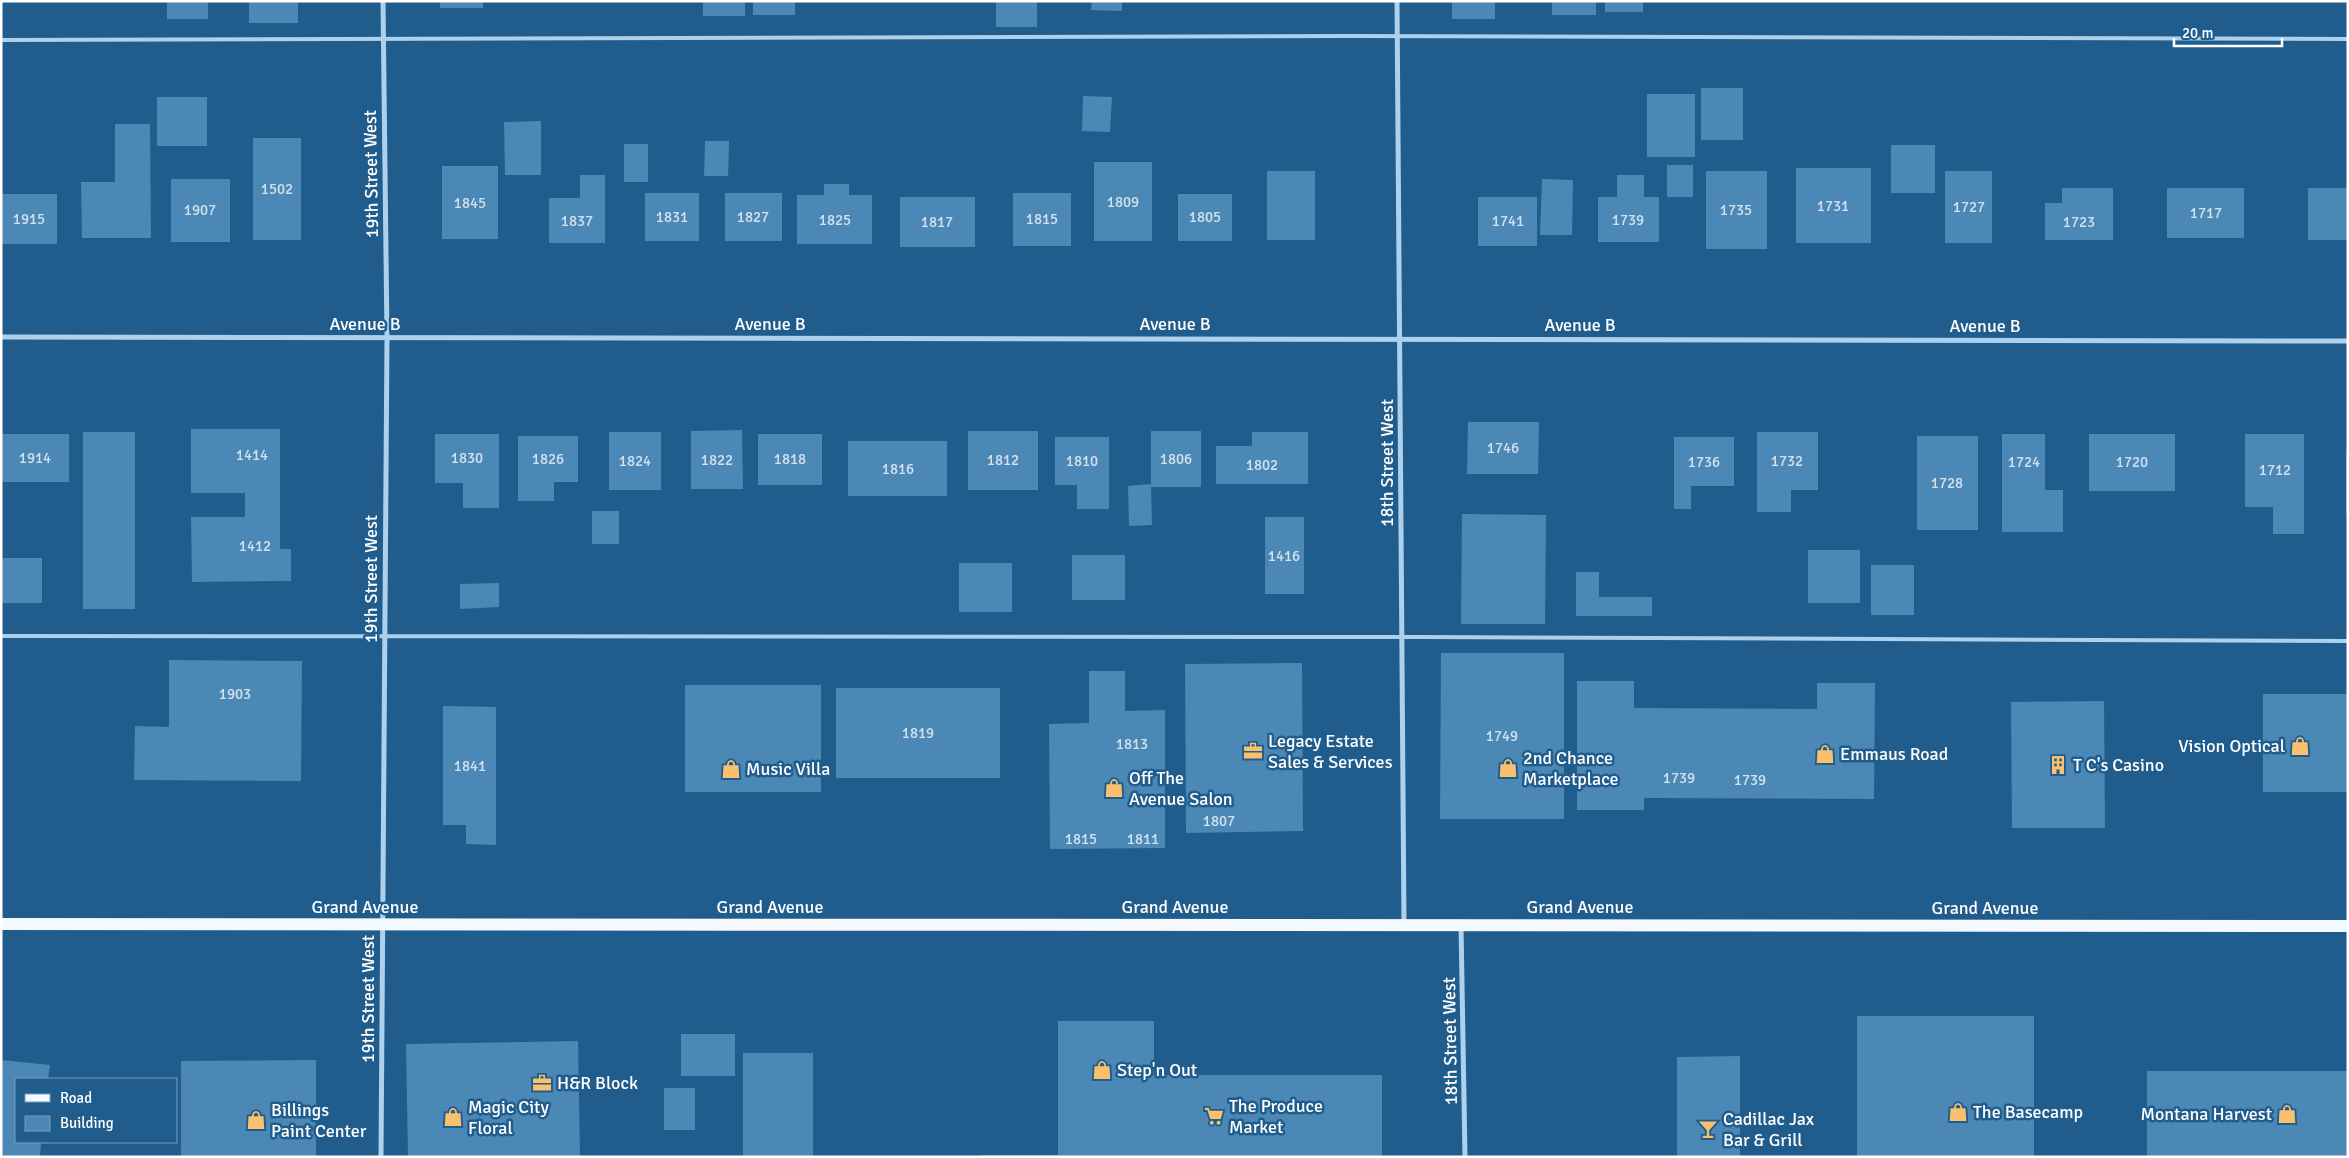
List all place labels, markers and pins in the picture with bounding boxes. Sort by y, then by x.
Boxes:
place label: Legacy Estate Sales & Services [1268,730,1393,773]
place label: Vision Optical [2178,735,2285,757]
shop icon: Vision Optical [2289,735,2311,757]
office icon: Legacy Estate Sales & Services [1242,740,1264,762]
shop icon: Emmaus Road [1814,743,1836,765]
place label: Emmaus Road [1840,743,1948,765]
place label: 2nd Chance Marketplace [1523,747,1619,790]
building icon: T C's Casino [2047,754,2069,776]
place label: T C's Casino [2073,754,2164,776]
shop icon: 2nd Chance Marketplace [1497,757,1519,779]
shop icon: Music Villa [720,758,742,780]
place label: Music Villa [746,758,830,780]
place label: Off The Avenue Salon [1129,767,1233,810]
shop icon: Off The Avenue Salon [1103,777,1125,799]
shop icon: Step'n Out [1091,1059,1113,1081]
place label: Step'n Out [1117,1059,1197,1081]
office icon: H&R Block [531,1072,553,1094]
place label: H&R Block [557,1072,638,1094]
place label: The Produce Market [1229,1095,1323,1138]
place label: Magic City Floral [468,1096,549,1139]
place label: Billings Paint Center [271,1099,367,1142]
shop icon: The Basecamp [1947,1101,1969,1123]
place label: The Basecamp [1973,1101,2083,1123]
place label: Montana Harvest [2140,1103,2272,1125]
shop icon: Montana Harvest [2276,1103,2298,1125]
supermarket icon: The Produce Market [1203,1105,1225,1127]
shop icon: Magic City Floral [442,1106,464,1128]
place label: Cadillac Jax Bar & Grill [1723,1108,1815,1151]
shop icon: Billings Paint Center [245,1109,267,1131]
bar icon: Cadillac Jax Bar & Grill [1697,1118,1719,1140]

